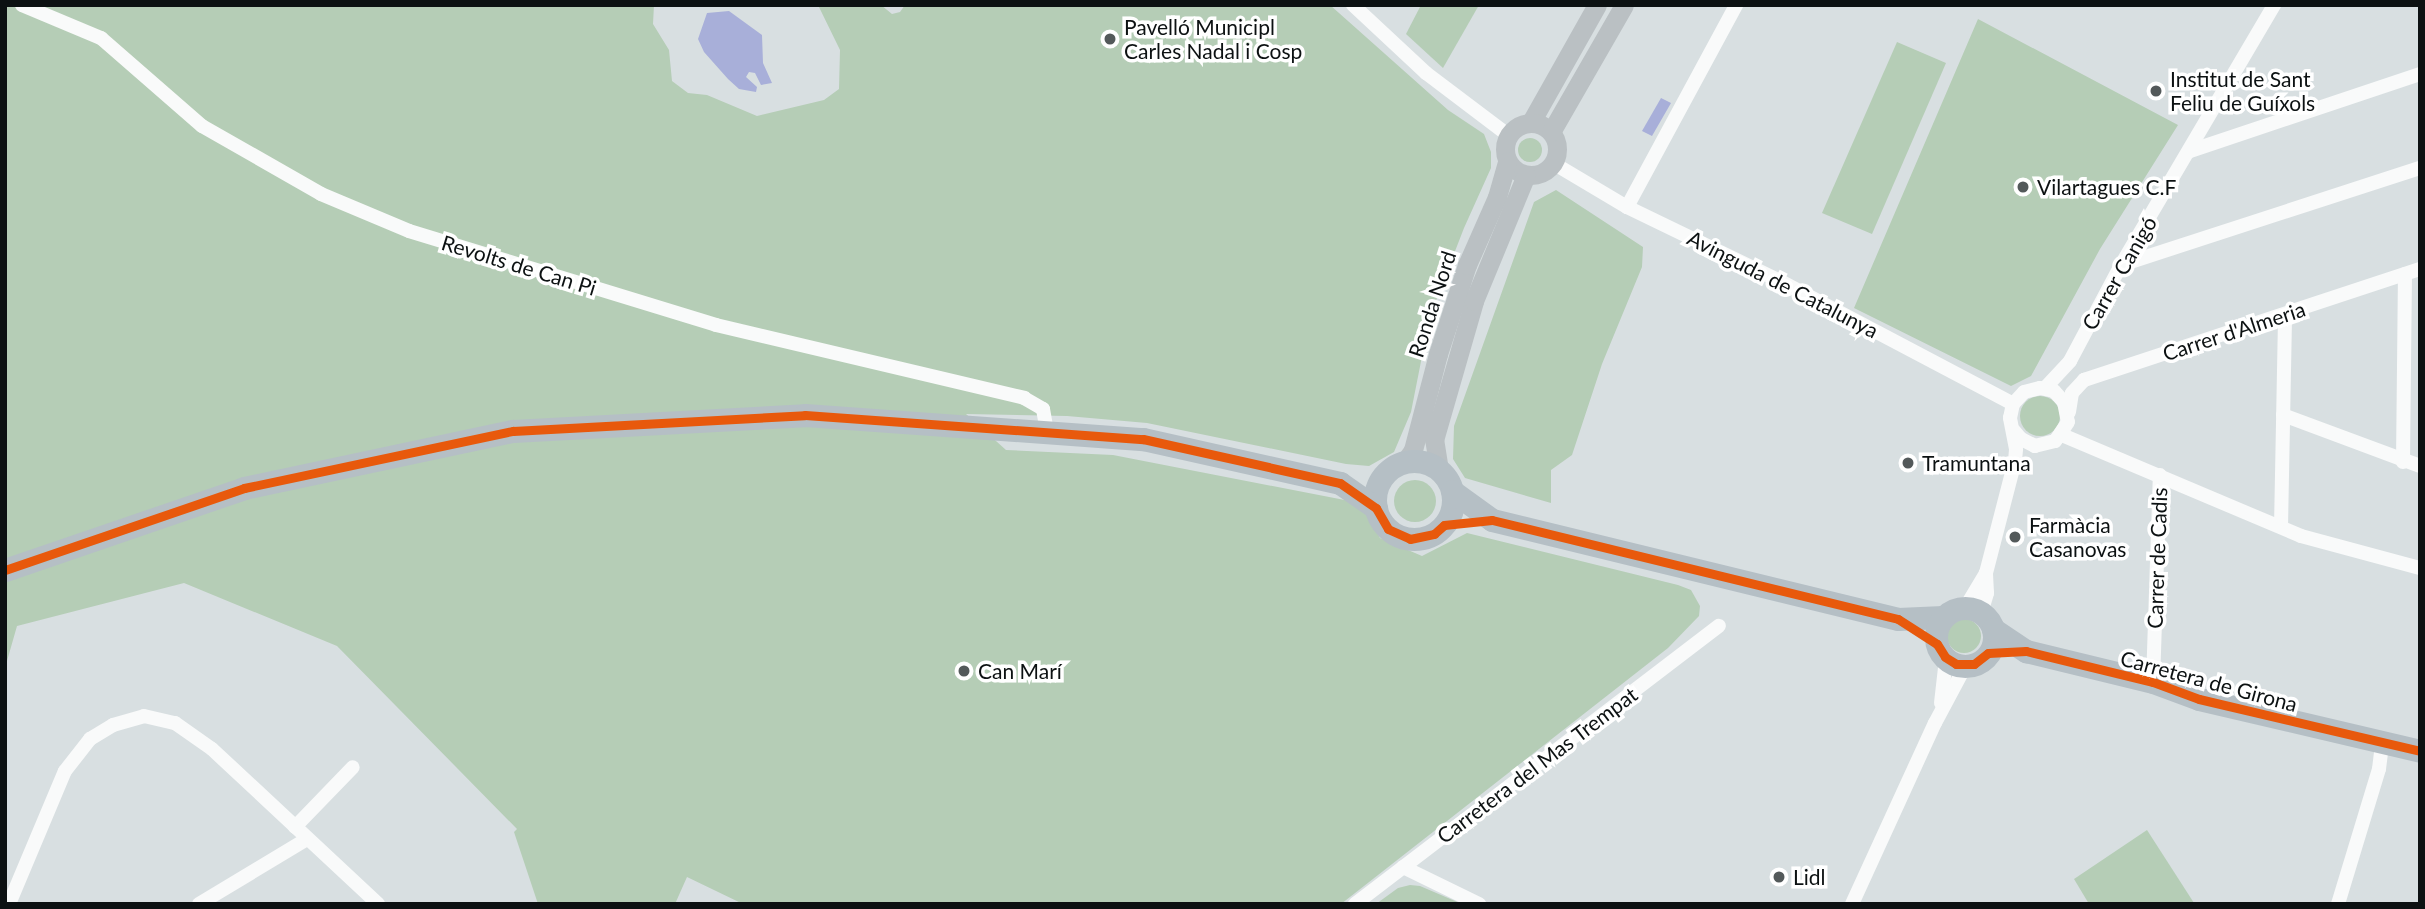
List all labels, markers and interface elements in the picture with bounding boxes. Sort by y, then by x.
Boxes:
place label: Pavelló Municipl Carles Nadal i Cosp [1124,14,1302,64]
marker: Pavelló Municipl Carles Nadal i Cosp [1102,31,1118,47]
place label: Institut de Sant Feliu de Guíxols [2170,66,2315,116]
marker: Institut de Sant Feliu de Guíxols [2148,83,2164,99]
place label: Vilartagues C.F [2037,174,2176,200]
marker: Vilartagues C.F [2015,179,2031,195]
street label: Carrer Canigó [2076,212,2162,334]
street label: Avinguda de Catalunya [1683,225,1883,343]
street label: Revolts de Can Pi [439,230,599,300]
street label: Ronda Nord [1403,248,1461,360]
street label: Carrer d'Almeria [2159,296,2309,366]
place label: Tramuntana [1922,450,2031,476]
marker: Tramuntana [1900,455,1916,471]
street label: Carrer de Cadis [2142,487,2172,629]
place label: Farmàcia Casanovas [2029,512,2126,562]
marker: Farmàcia Casanovas [2007,529,2023,545]
street label: Carretera de Girona [2118,645,2300,717]
place label: Can Marí [978,658,1062,684]
marker: Can Marí [956,663,972,679]
street label: Carretera del Mas Trempat [1432,681,1642,849]
place label: Lidl [1793,864,1826,890]
marker: Lidl [1771,869,1787,885]

